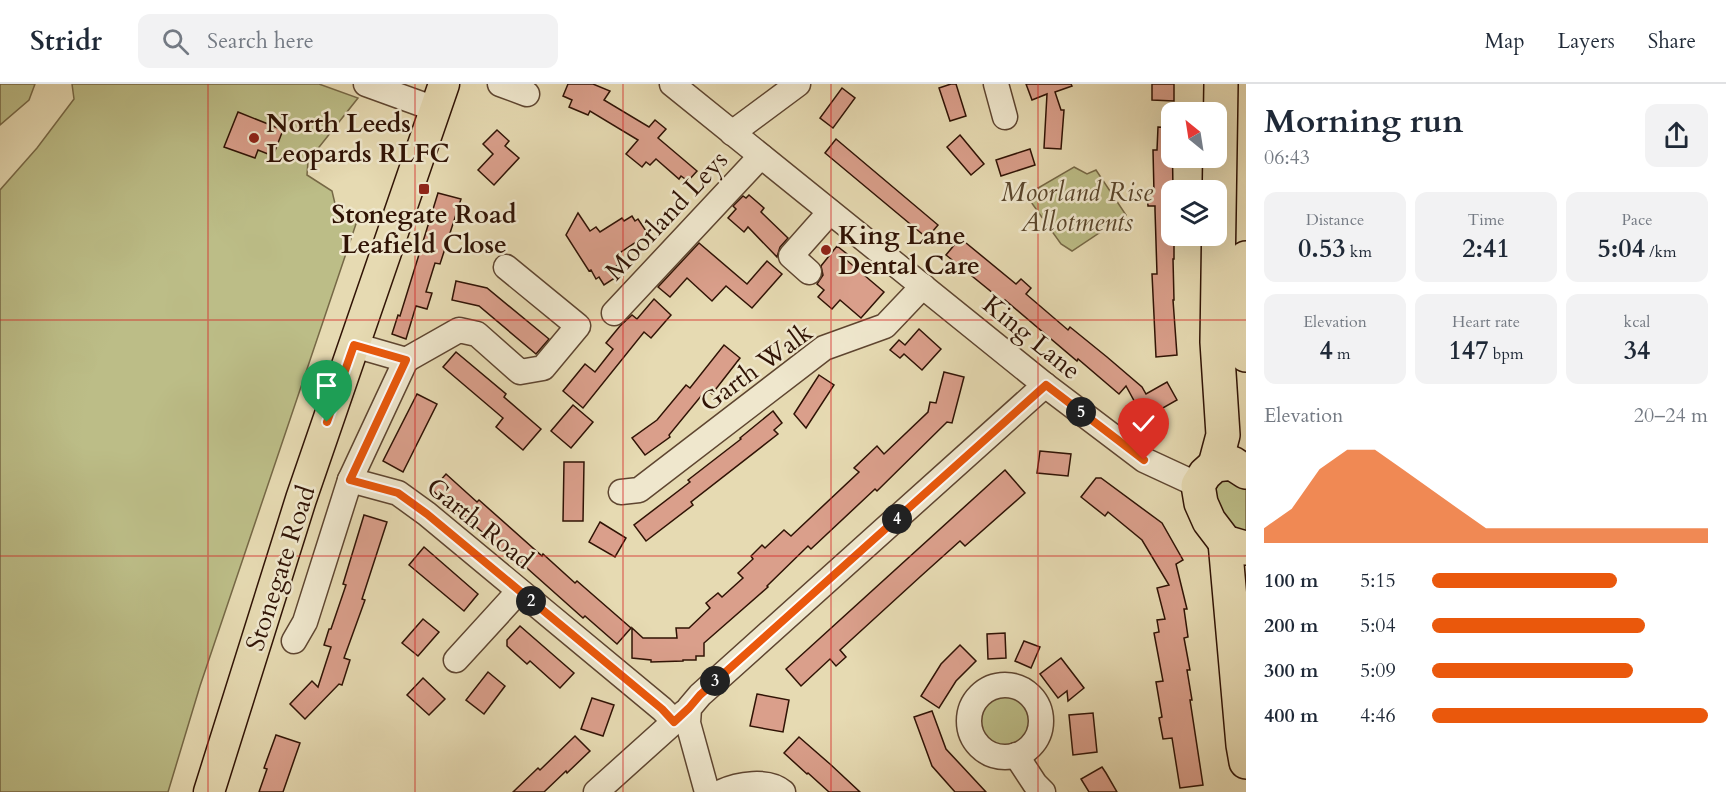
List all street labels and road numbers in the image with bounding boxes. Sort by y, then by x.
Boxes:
street label: Moorland Leys [597,143,736,288]
street label: King Lane [975,287,1088,388]
street label: Garth Walk [693,315,820,420]
street label: Garth Road [419,470,541,577]
street label: Stonegate Road [237,481,324,655]

